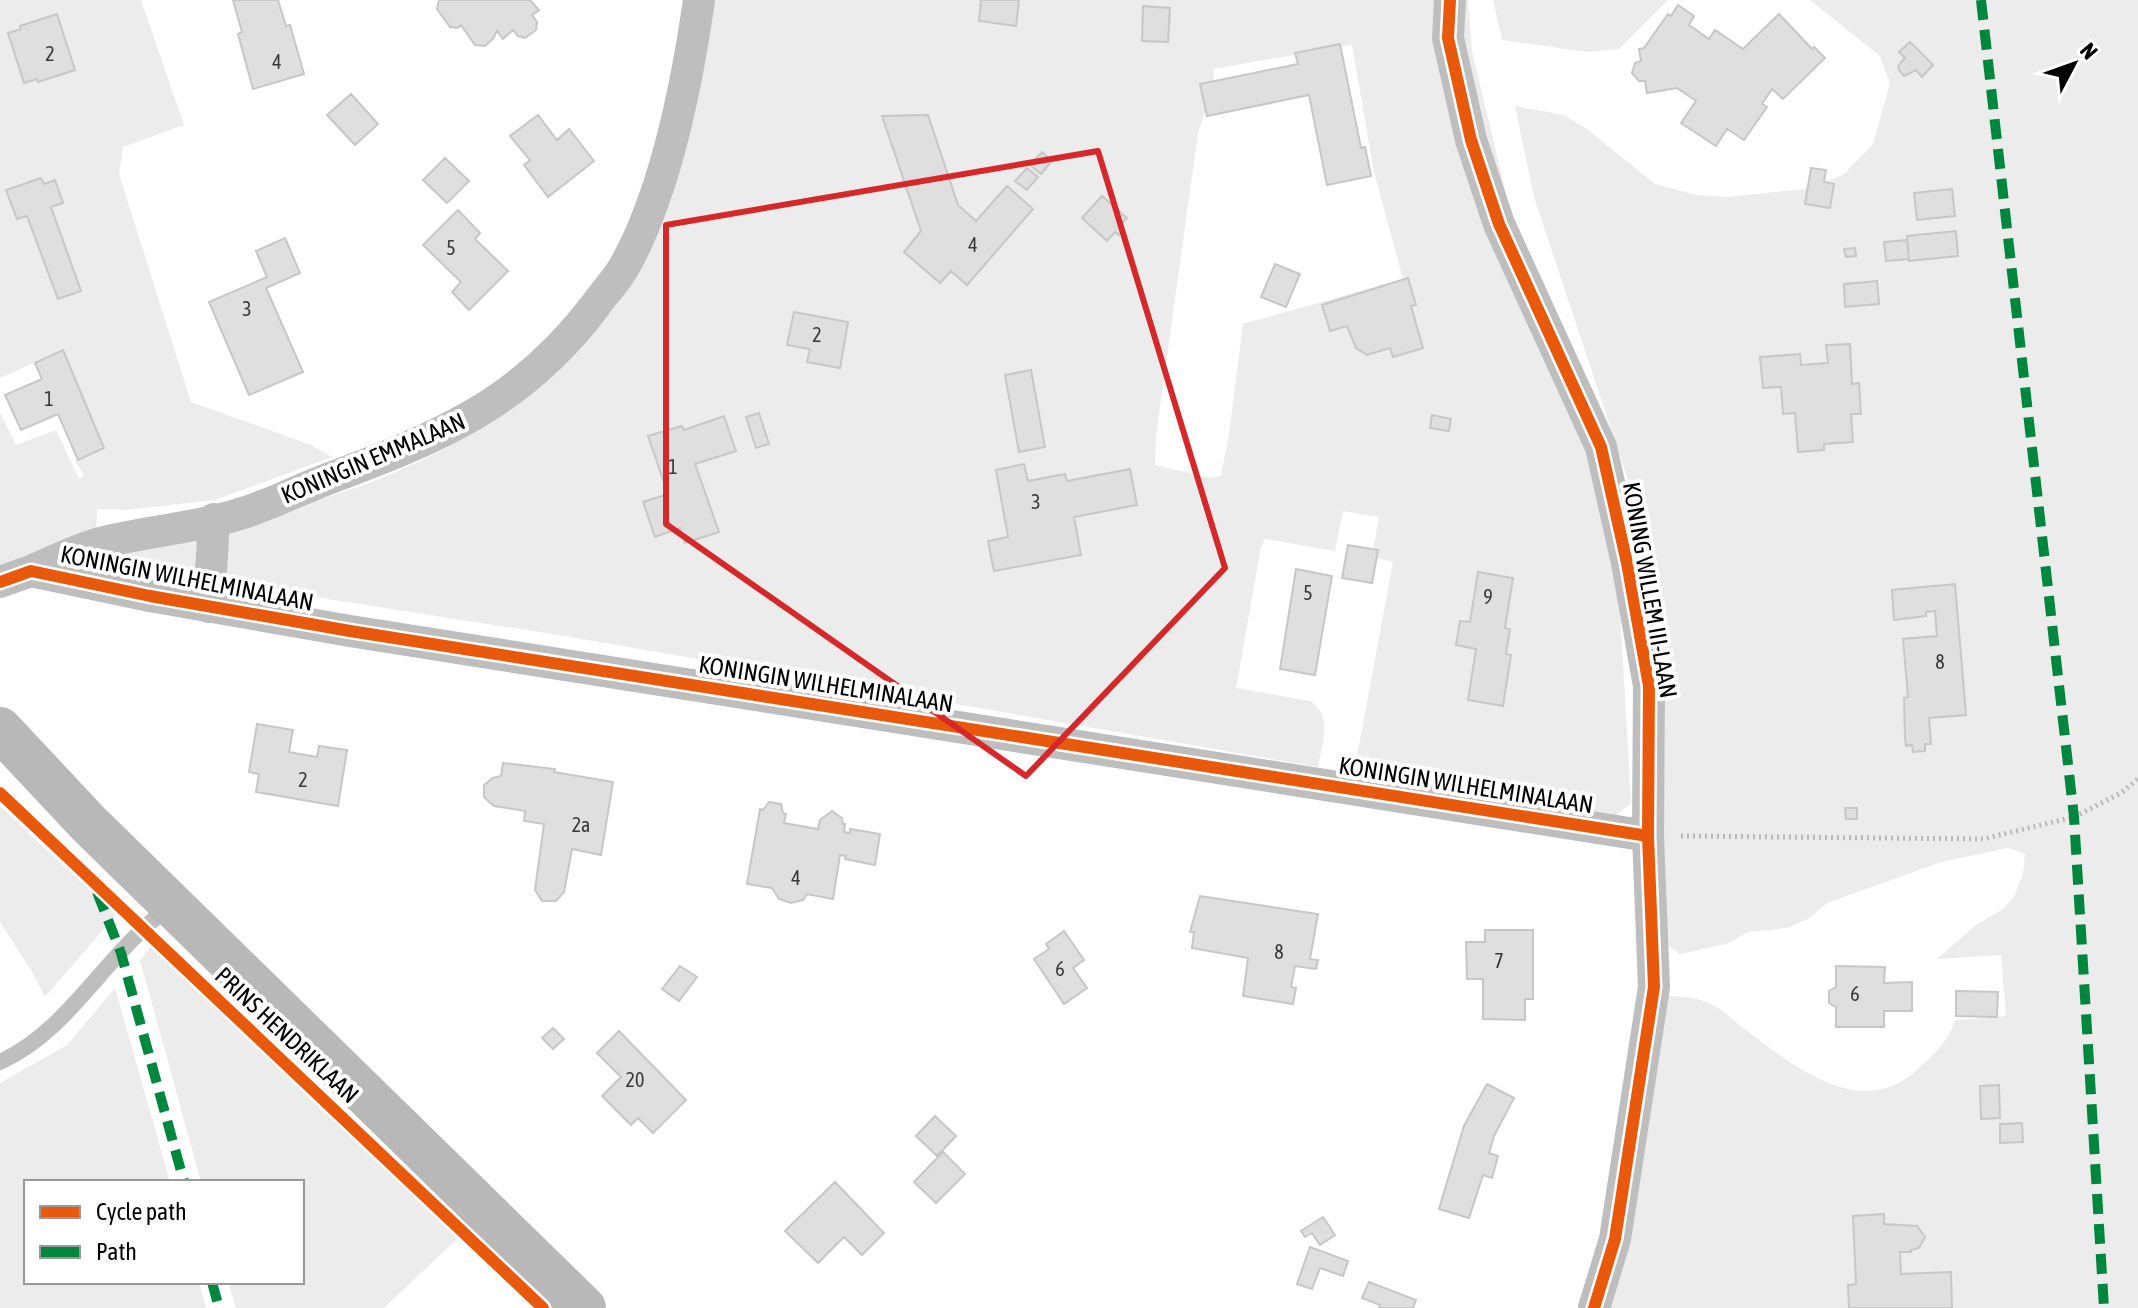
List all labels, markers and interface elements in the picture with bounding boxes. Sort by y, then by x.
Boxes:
north arrow [2034,24,2114,104]
text: N [2075,37,2103,64]
house number: 2 [45,42,55,65]
house number: 4 [272,50,282,73]
house number: 4 [968,233,978,256]
house number: 5 [446,236,456,259]
house number: 3 [242,297,252,320]
house number: 2 [812,323,822,346]
house number: 1 [44,387,54,410]
street label: KONINGIN EMMALAAN [277,407,469,509]
house number: 1 [668,455,678,478]
street label: KONING WILLEM III-LAAN [1618,480,1682,700]
house number: 3 [1031,490,1041,513]
street label: KONINGIN WILHELMINALAAN [58,540,316,616]
house number: 5 [1303,581,1313,604]
house number: 9 [1483,585,1493,608]
house number: 8 [1935,650,1945,673]
street label: KONINGIN WILHELMINALAAN [697,651,955,717]
street label: KONINGIN WILHELMINALAAN [1337,752,1595,818]
house number: 2 [298,768,308,791]
house number: 2a [572,813,590,836]
house number: 4 [791,866,801,889]
house number: 8 [1274,940,1284,963]
house number: 7 [1494,949,1504,972]
house number: 6 [1055,957,1065,980]
street label: PRINS HENDRIKLAAN [210,962,364,1108]
house number: 6 [1850,982,1860,1005]
house number: 20 [626,1068,644,1091]
legend [24,1180,304,1284]
text: Cycle path [96,1198,187,1225]
text: Path [96,1238,137,1265]

